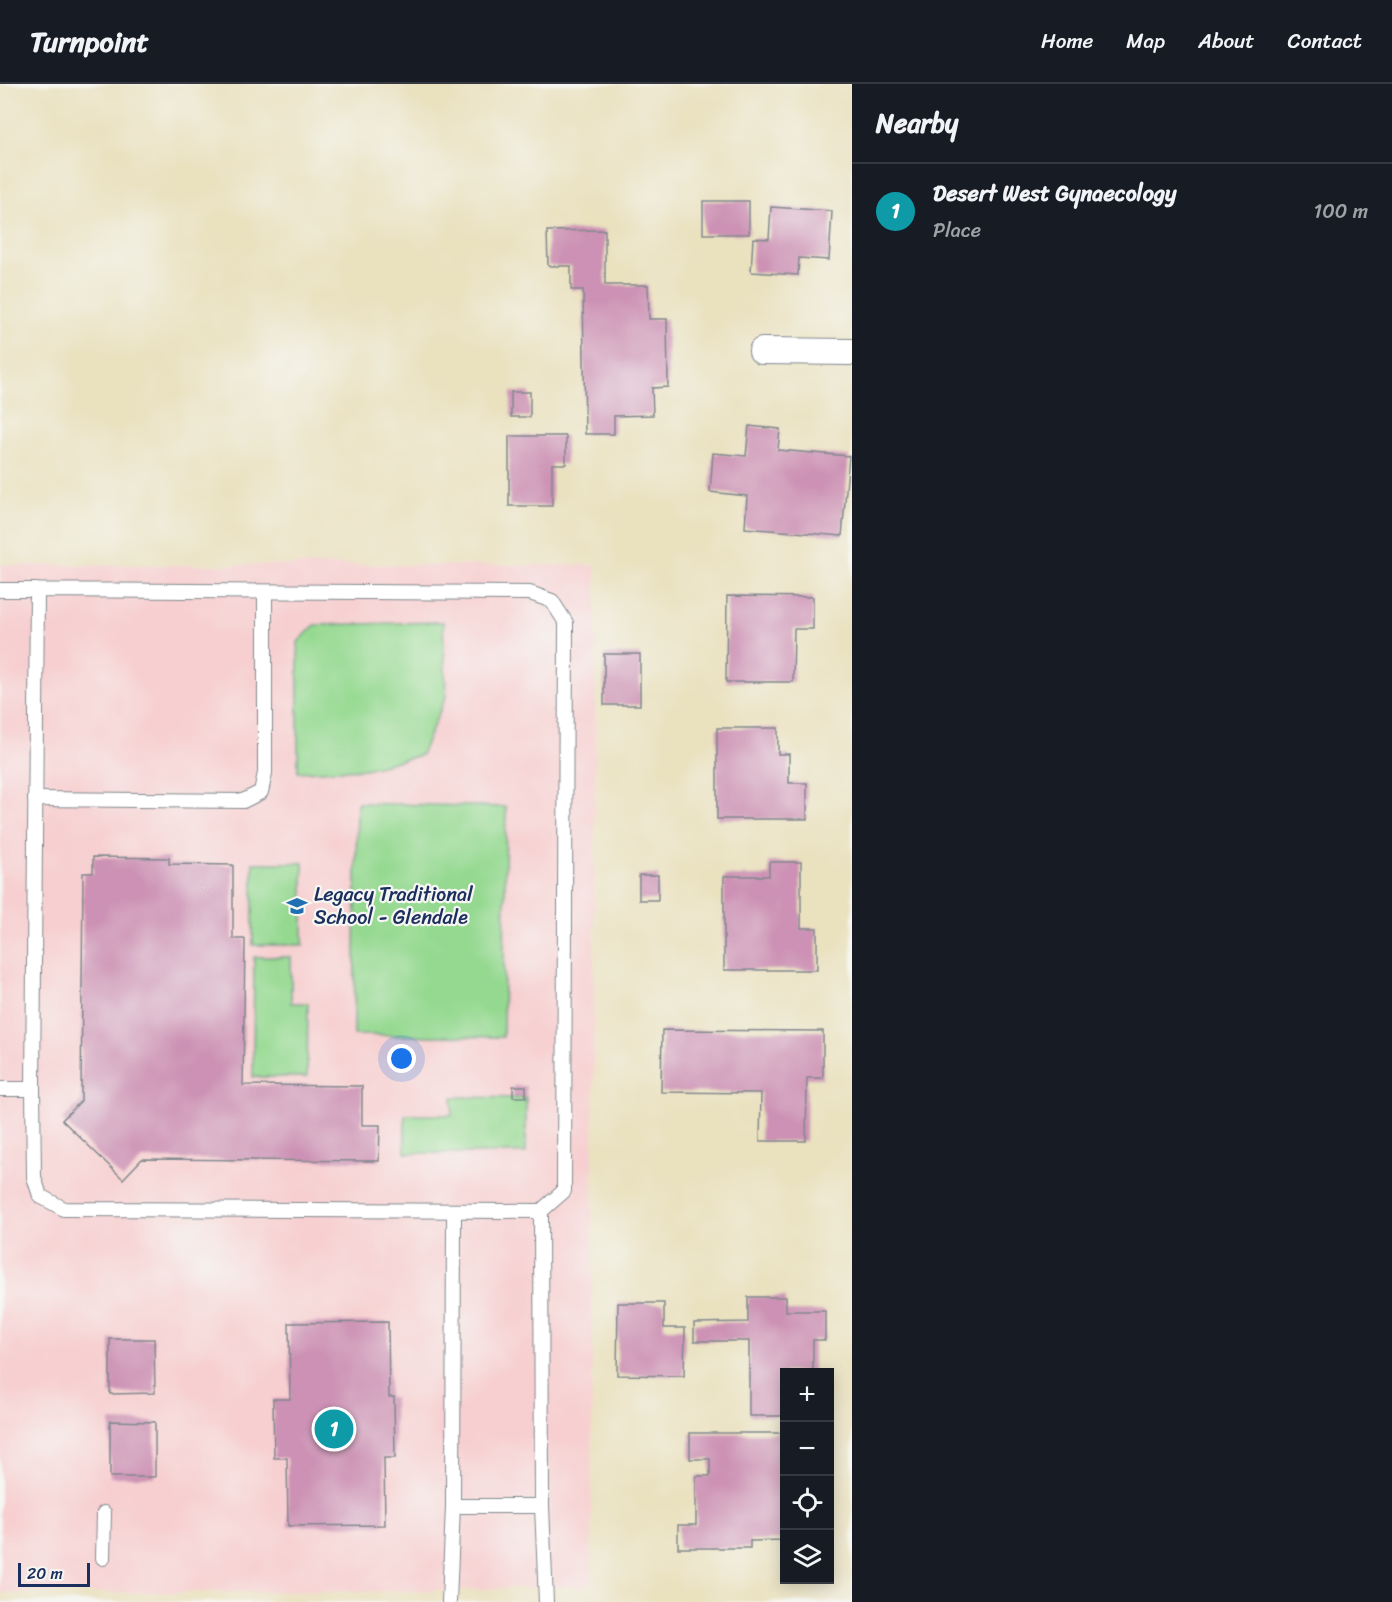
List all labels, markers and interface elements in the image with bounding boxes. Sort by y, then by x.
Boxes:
text: Turnpoint [30,17,149,66]
text: Home [1041,22,1093,60]
text: Map [1126,22,1165,60]
text: About [1198,22,1255,60]
text: Contact [1288,22,1362,60]
text: Nearby [876,100,958,146]
text: Desert West Gynaecology [933,174,1177,213]
text: 1 [891,194,900,229]
text: 100 m [1314,194,1368,229]
text: Place [933,213,981,248]
place label: Legacy Traditional School - Glendale [314,877,474,935]
school or university icon: Legacy Traditional School - Glendale [285,894,309,918]
your location [387,1044,416,1073]
map controls [780,1368,834,1584]
button: + [780,1368,834,1422]
pin: 1 [314,1406,354,1452]
button: − [780,1422,834,1476]
button: locate [780,1476,834,1530]
button: layers [780,1530,834,1584]
text: 20 m [27,1559,63,1588]
scale bar [18,1560,90,1588]

